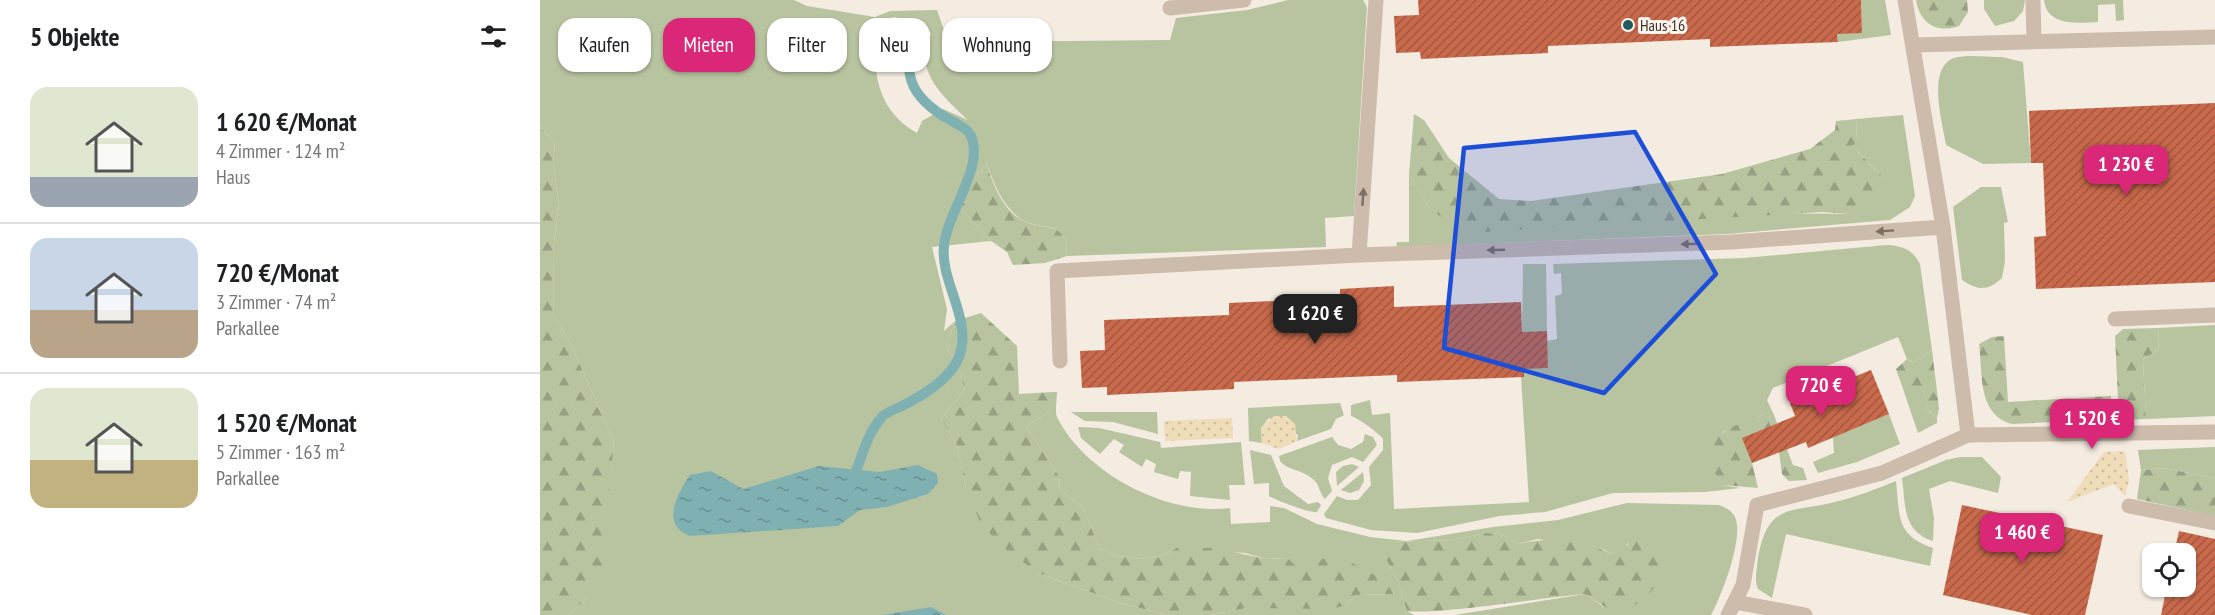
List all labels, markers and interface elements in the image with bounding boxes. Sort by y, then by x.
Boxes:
place label: Haus 16 [1640,15,1685,35]
chip: Kaufen [558,18,651,72]
chip: Mieten [663,18,755,72]
chip: Filter [767,18,847,72]
chip: Neu [859,18,930,72]
chip: Wohnung [942,18,1052,72]
marker: Haus 16 [1621,18,1635,32]
text: 5 Objekte [30,20,120,53]
icon: filters [477,20,510,53]
text: 1 620 €/Monat [216,105,357,138]
icon: home [78,111,150,183]
text: 4 Zimmer · 124 m² [216,138,345,164]
pin: 1 230 € [2071,145,2181,196]
text: 1 230 € [2098,151,2154,177]
text: Haus [216,164,250,190]
one-way arrow [1358,187,1368,206]
one-way arrow [1875,226,1894,235]
one-way arrow [1681,239,1700,248]
one-way arrow [1486,246,1505,255]
text: 720 €/Monat [216,256,339,289]
icon: home [78,262,150,334]
text: 3 Zimmer · 74 m² [216,289,336,315]
pin: 1 620 € [1260,294,1370,345]
text: 1 620 € [1287,300,1343,326]
text: Parkallee [216,315,279,341]
pin: 720 € [1779,366,1863,417]
text: 720 € [1800,372,1842,398]
pin: 1 520 € [2037,399,2147,450]
text: 1 520 € [2064,405,2120,431]
text: 1 520 €/Monat [216,406,357,439]
icon: home [78,412,150,484]
text: 5 Zimmer · 163 m² [216,439,345,465]
text: Parkallee [216,465,279,491]
pin: 1 460 € [1967,513,2077,564]
text: 1 460 € [1994,519,2050,545]
map controls [2142,543,2196,597]
button: locate [2142,543,2196,597]

